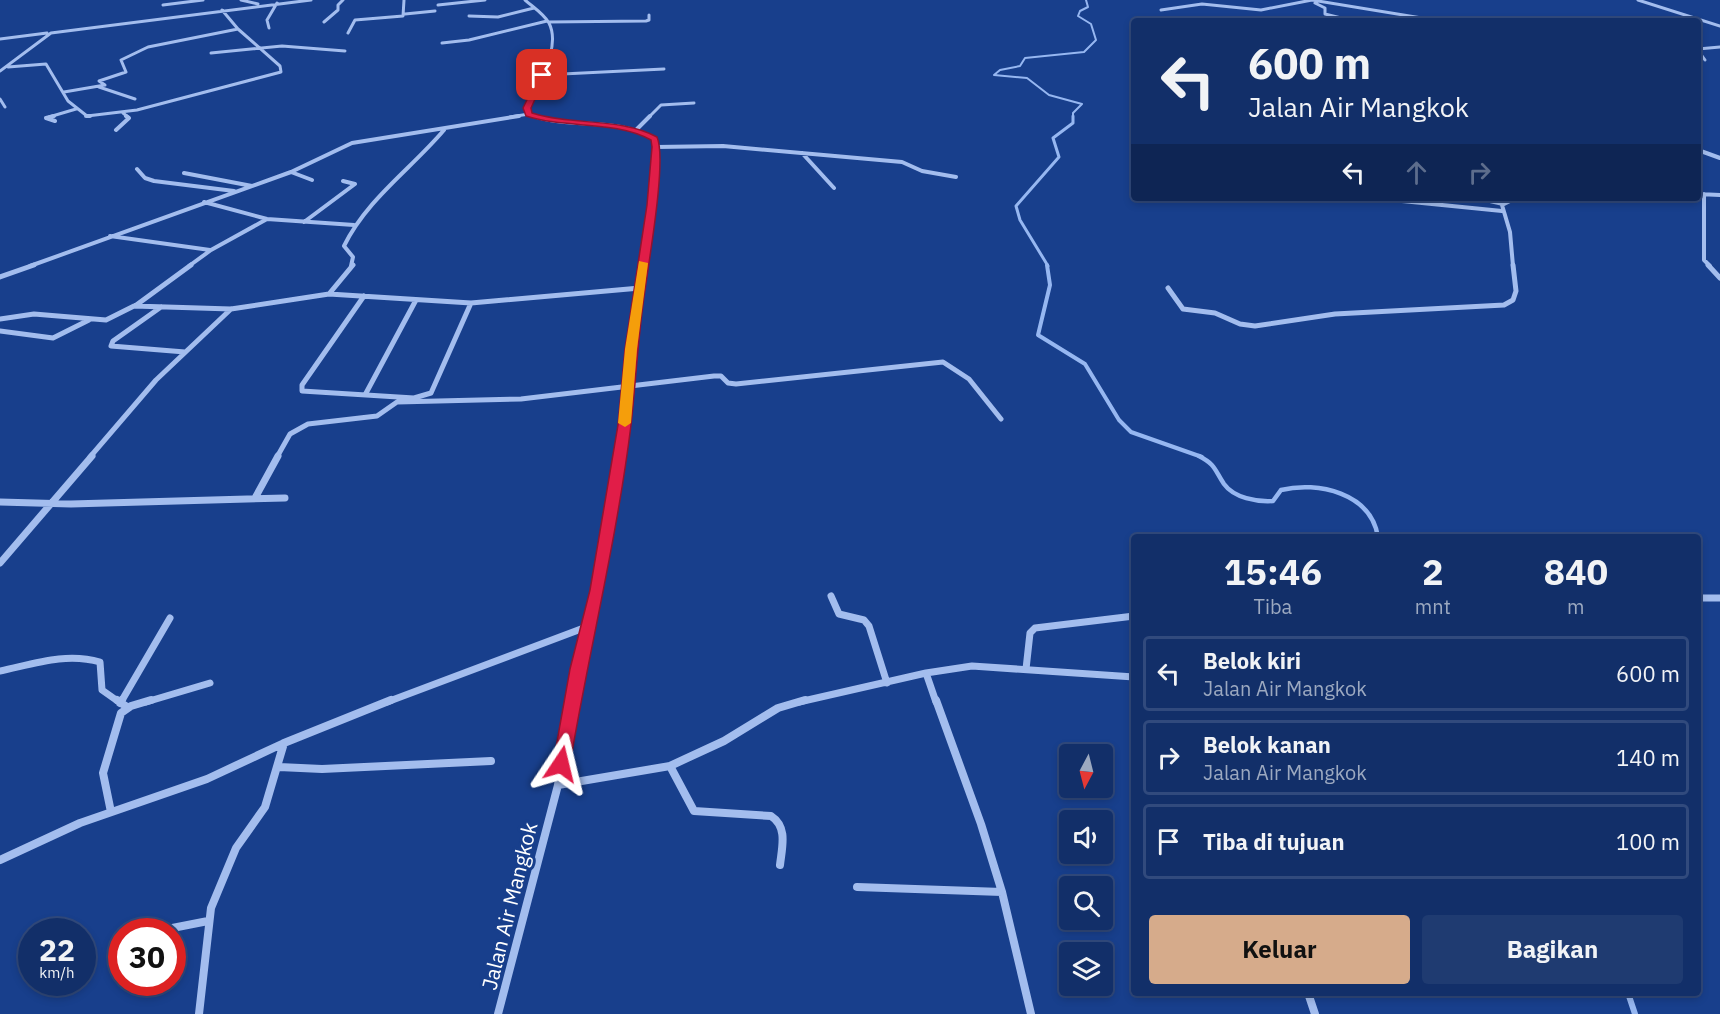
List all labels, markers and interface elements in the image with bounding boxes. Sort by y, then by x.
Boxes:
text: 600 m [1248,36,1371,91]
icon: left [1149,42,1227,120]
pin [516,49,567,100]
icon: arrive [525,58,558,91]
text: Jalan Air Mangkok [1248,89,1469,124]
icon: left [1337,156,1370,189]
icon: ahead [1400,156,1433,189]
icon: right [1463,156,1496,189]
text: 15:46 [1224,548,1322,595]
text: 2 [1422,548,1444,595]
text: 840 [1543,548,1608,595]
text: Tiba [1254,593,1292,620]
text: mnt [1415,593,1451,620]
text: m [1567,593,1585,620]
text: Belok kiri [1203,646,1301,675]
icon: left [1152,657,1185,690]
text: 600 m [1616,659,1680,688]
text: Jalan Air Mangkok [1203,675,1367,702]
text: Belok kanan [1203,730,1331,759]
position arrow [529,732,593,796]
icon: right [1152,741,1185,774]
text: 140 m [1616,743,1680,772]
north arrow [1059,744,1113,798]
map controls [1059,744,1113,996]
text: Jalan Air Mangkok [1203,759,1367,786]
button: sound [1059,810,1113,864]
street label: Jalan Air Mangkok [475,819,543,993]
icon: arrive [1152,825,1185,858]
text: Tiba di tujuan [1203,827,1345,856]
text: 100 m [1616,827,1680,856]
button: search [1059,876,1113,930]
button: Keluar [1149,915,1410,984]
button: Bagikan [1422,915,1683,984]
speed limit sign: 30 [108,918,186,996]
text: 22 [39,930,75,969]
button: layers [1059,942,1113,996]
text: km/h [39,963,75,982]

